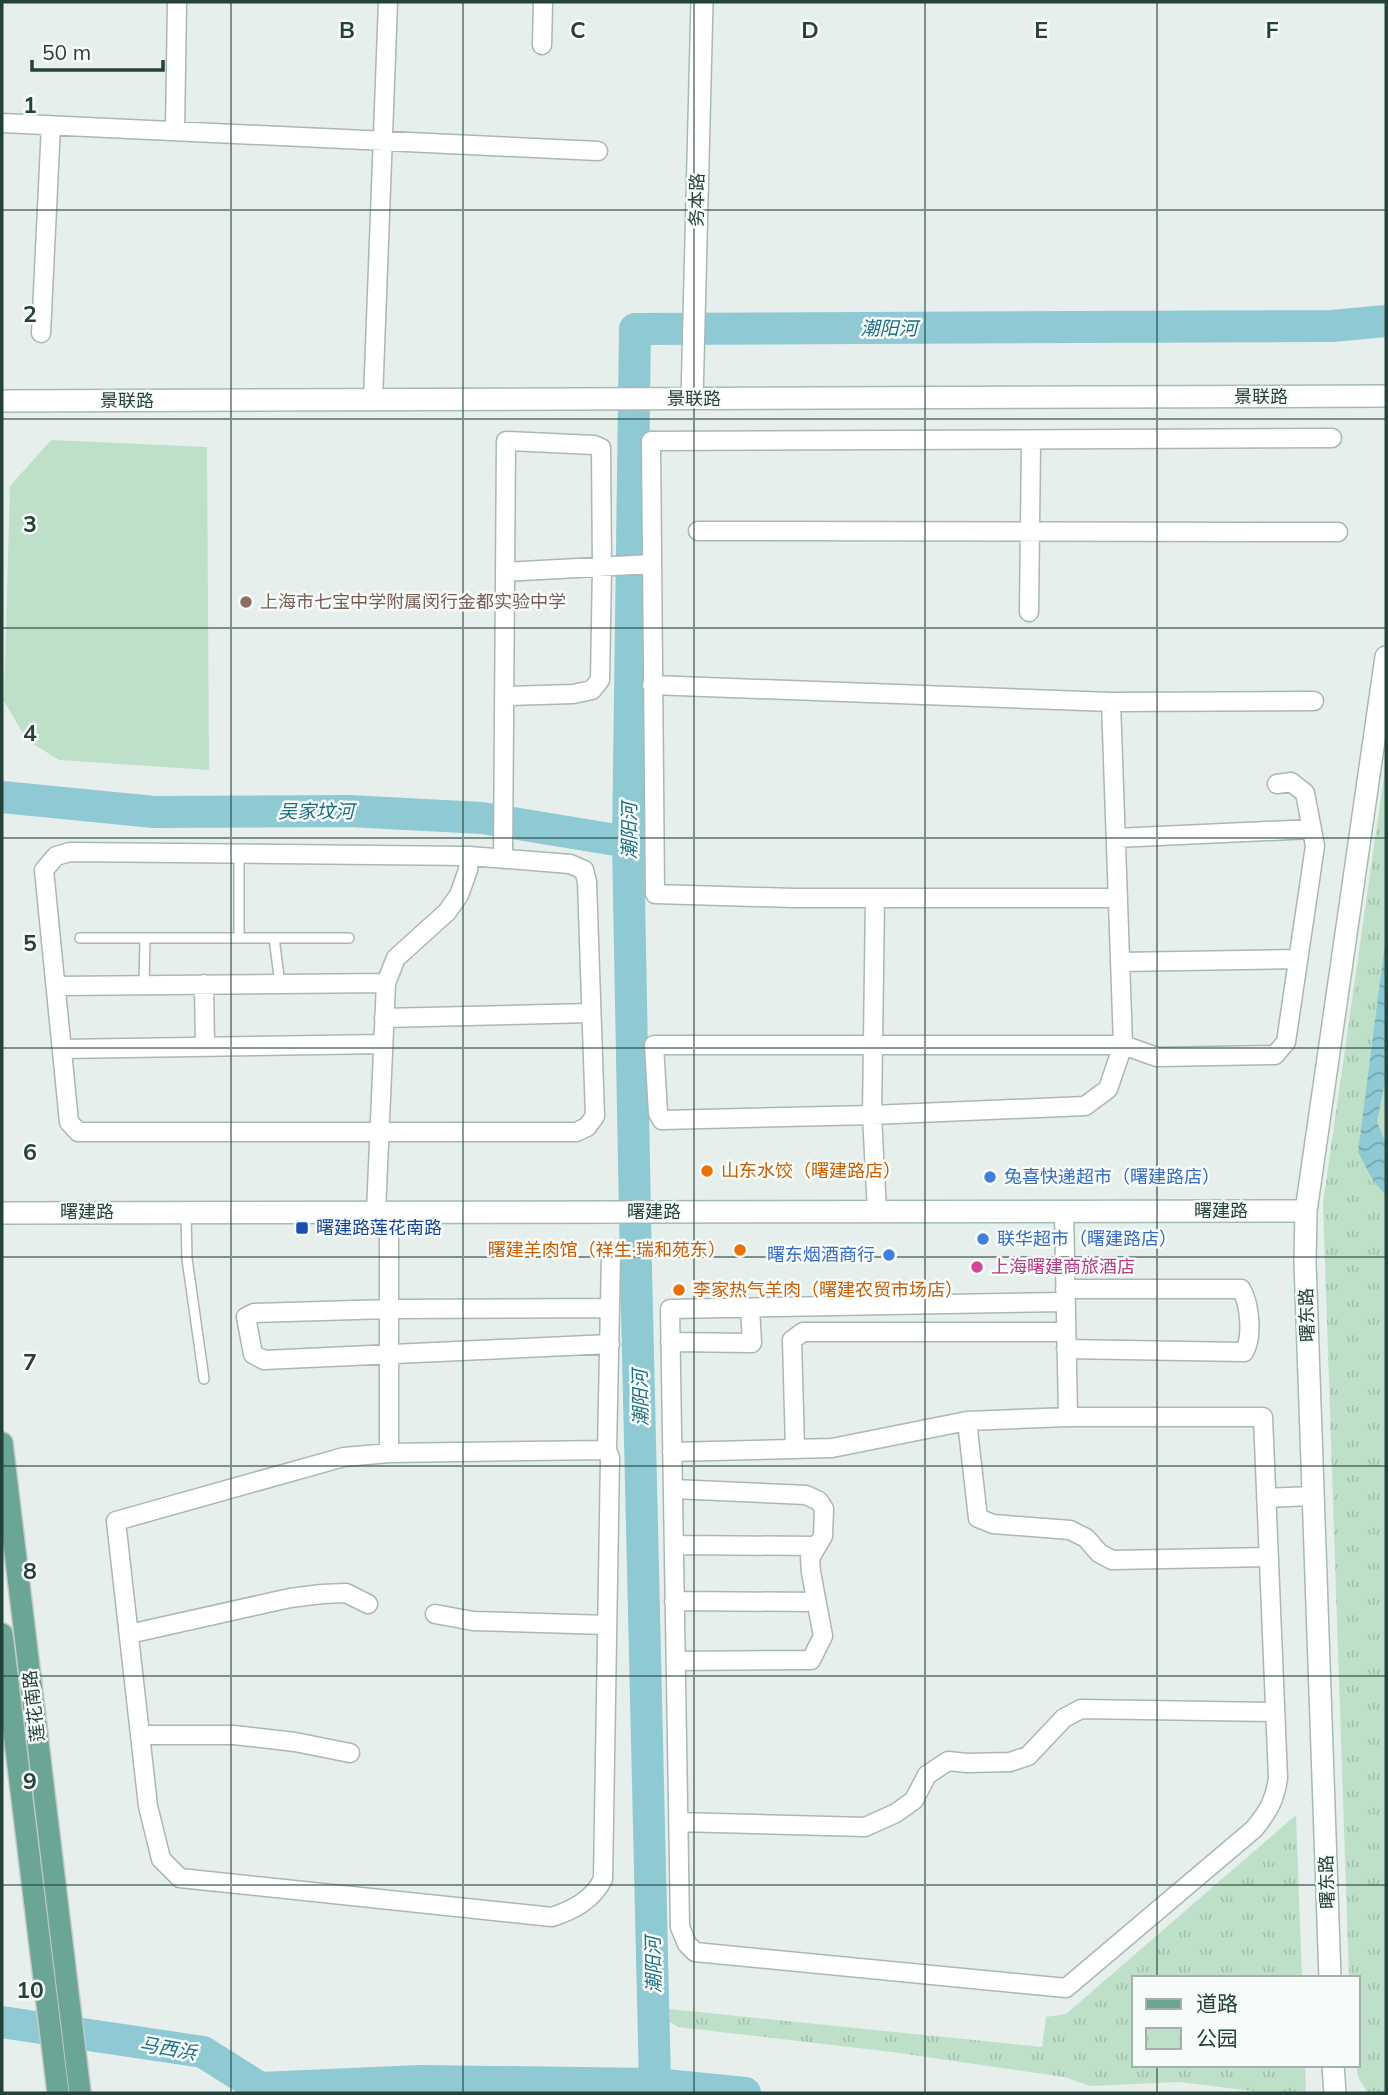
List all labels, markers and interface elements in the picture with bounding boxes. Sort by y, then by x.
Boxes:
text: B [339,15,355,44]
text: C [570,15,586,44]
text: D [801,15,819,44]
text: E [1034,15,1048,44]
text: F [1265,15,1279,44]
scale bar [32,28,163,72]
text: 50 m [42,39,91,65]
text: 1 [23,90,37,119]
street label: 务本路 [685,173,708,227]
text: 2 [23,299,37,328]
water label: 潮阳河 [860,316,921,340]
street label: 景联路 [1234,385,1288,408]
street label: 景联路 [667,387,721,410]
street label: 景联路 [100,389,154,412]
text: 3 [23,509,37,538]
place label: 上海市七宝中学附属闵行金都实验中学 [260,590,566,613]
marker: 上海市七宝中学附属闵行金都实验中学 [238,594,254,610]
text: 4 [23,718,37,747]
water label: 吴家坟河 [278,799,358,823]
water label: 潮阳河 [617,799,641,860]
text: 5 [23,928,37,957]
text: 6 [23,1137,37,1166]
place label: 山东水饺（曙建路店） [721,1159,901,1182]
marker: 山东水饺（曙建路店） [699,1163,715,1179]
place label: 兔喜快递超市（曙建路店） [1004,1165,1220,1188]
marker: 兔喜快递超市（曙建路店） [982,1169,998,1185]
street label: 曙建路 [1194,1199,1248,1222]
street label: 曙建路 [60,1200,114,1223]
street label: 曙建路 [627,1200,681,1223]
place label: 曙建路莲花南路 [316,1216,442,1239]
marker: 曙建路莲花南路 [294,1220,310,1236]
place label: 联华超市（曙建路店） [997,1227,1177,1250]
marker: 联华超市（曙建路店） [975,1231,991,1247]
place label: 曙建羊肉馆（祥生·瑞和苑东） [488,1238,726,1261]
marker: 曙建羊肉馆（祥生·瑞和苑东） [732,1242,748,1258]
place label: 曙东烟酒商行 [767,1243,875,1266]
marker: 曙东烟酒商行 [881,1247,897,1263]
place label: 上海曙建商旅酒店 [991,1255,1135,1278]
marker: 上海曙建商旅酒店 [969,1259,985,1275]
place label: 李家热气羊肉（曙建农贸市场店） [693,1278,963,1301]
marker: 李家热气羊肉（曙建农贸市场店） [671,1282,687,1298]
street label: 曙东路 [1294,1288,1319,1342]
text: 7 [23,1347,37,1376]
water label: 潮阳河 [627,1365,652,1427]
text: 8 [23,1556,37,1585]
street label: 莲花南路 [18,1669,49,1743]
text: 9 [23,1766,37,1795]
street label: 曙东路 [1314,1855,1339,1909]
water label: 潮阳河 [640,1932,665,1994]
text: 10 [16,1975,44,2004]
legend [1132,1976,1360,2067]
text: 道路 [1196,1990,1238,2016]
text: 公园 [1196,2025,1238,2051]
water label: 马西浜 [138,2031,200,2065]

